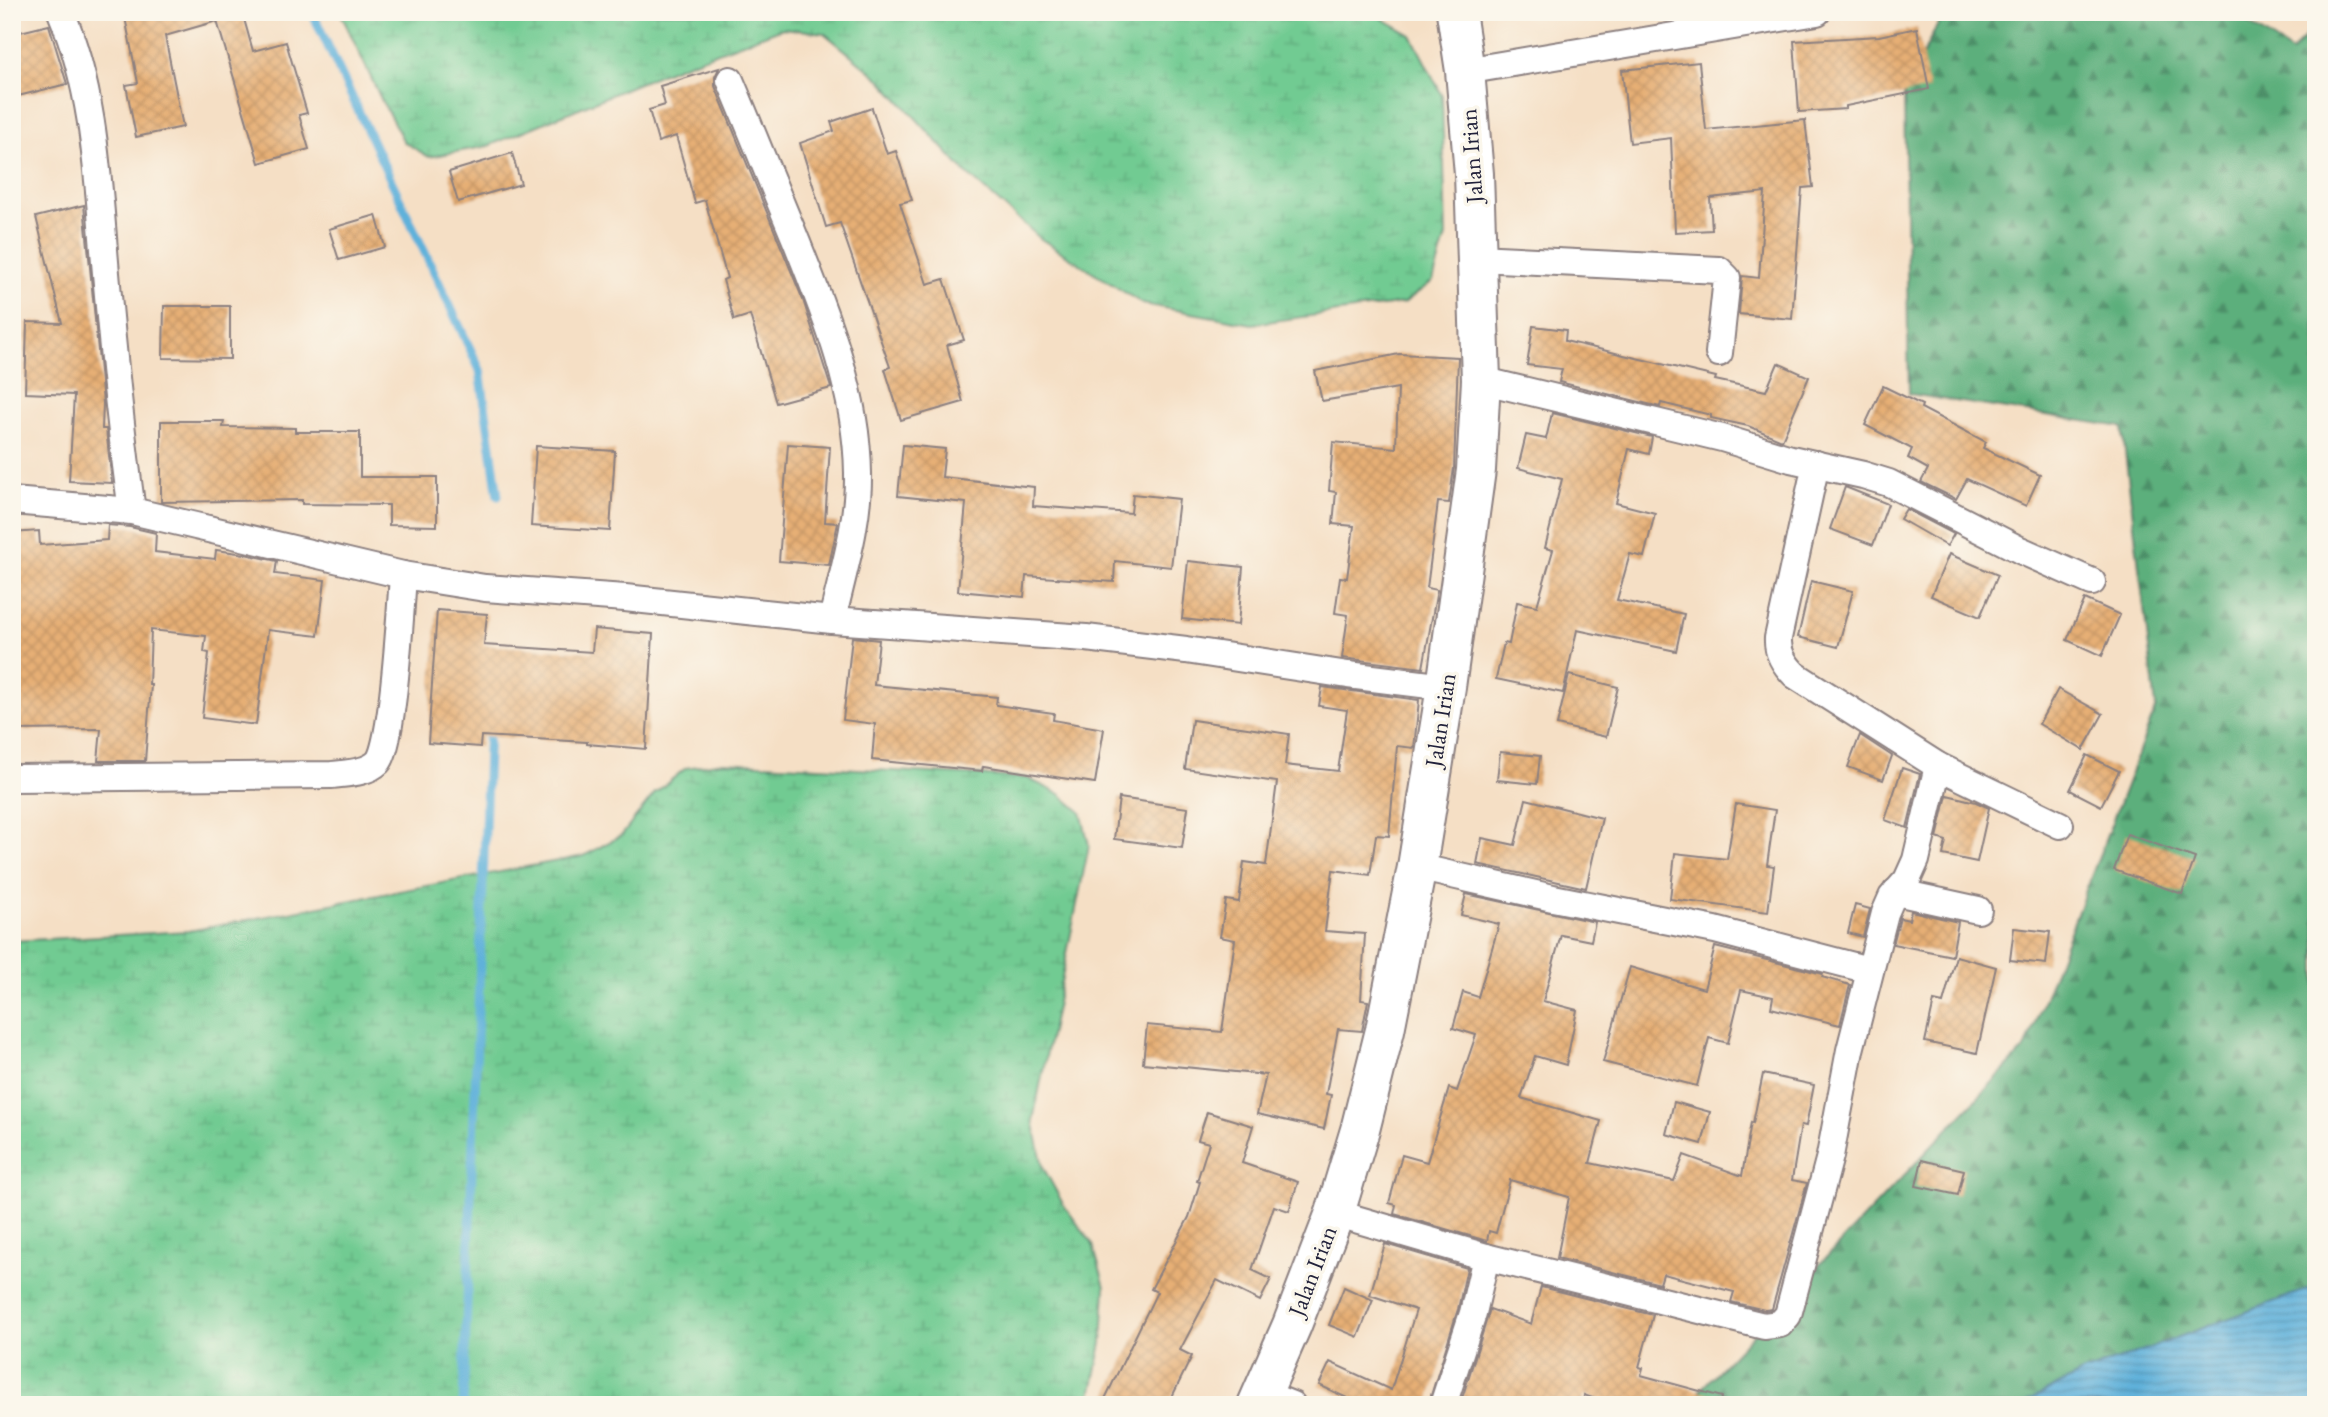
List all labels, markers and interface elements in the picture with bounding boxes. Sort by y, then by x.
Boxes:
street label: Jalan Irian [1452,107,1490,206]
street label: Jalan Irian [1417,670,1463,771]
street label: Jalan Irian [1280,1221,1344,1323]

